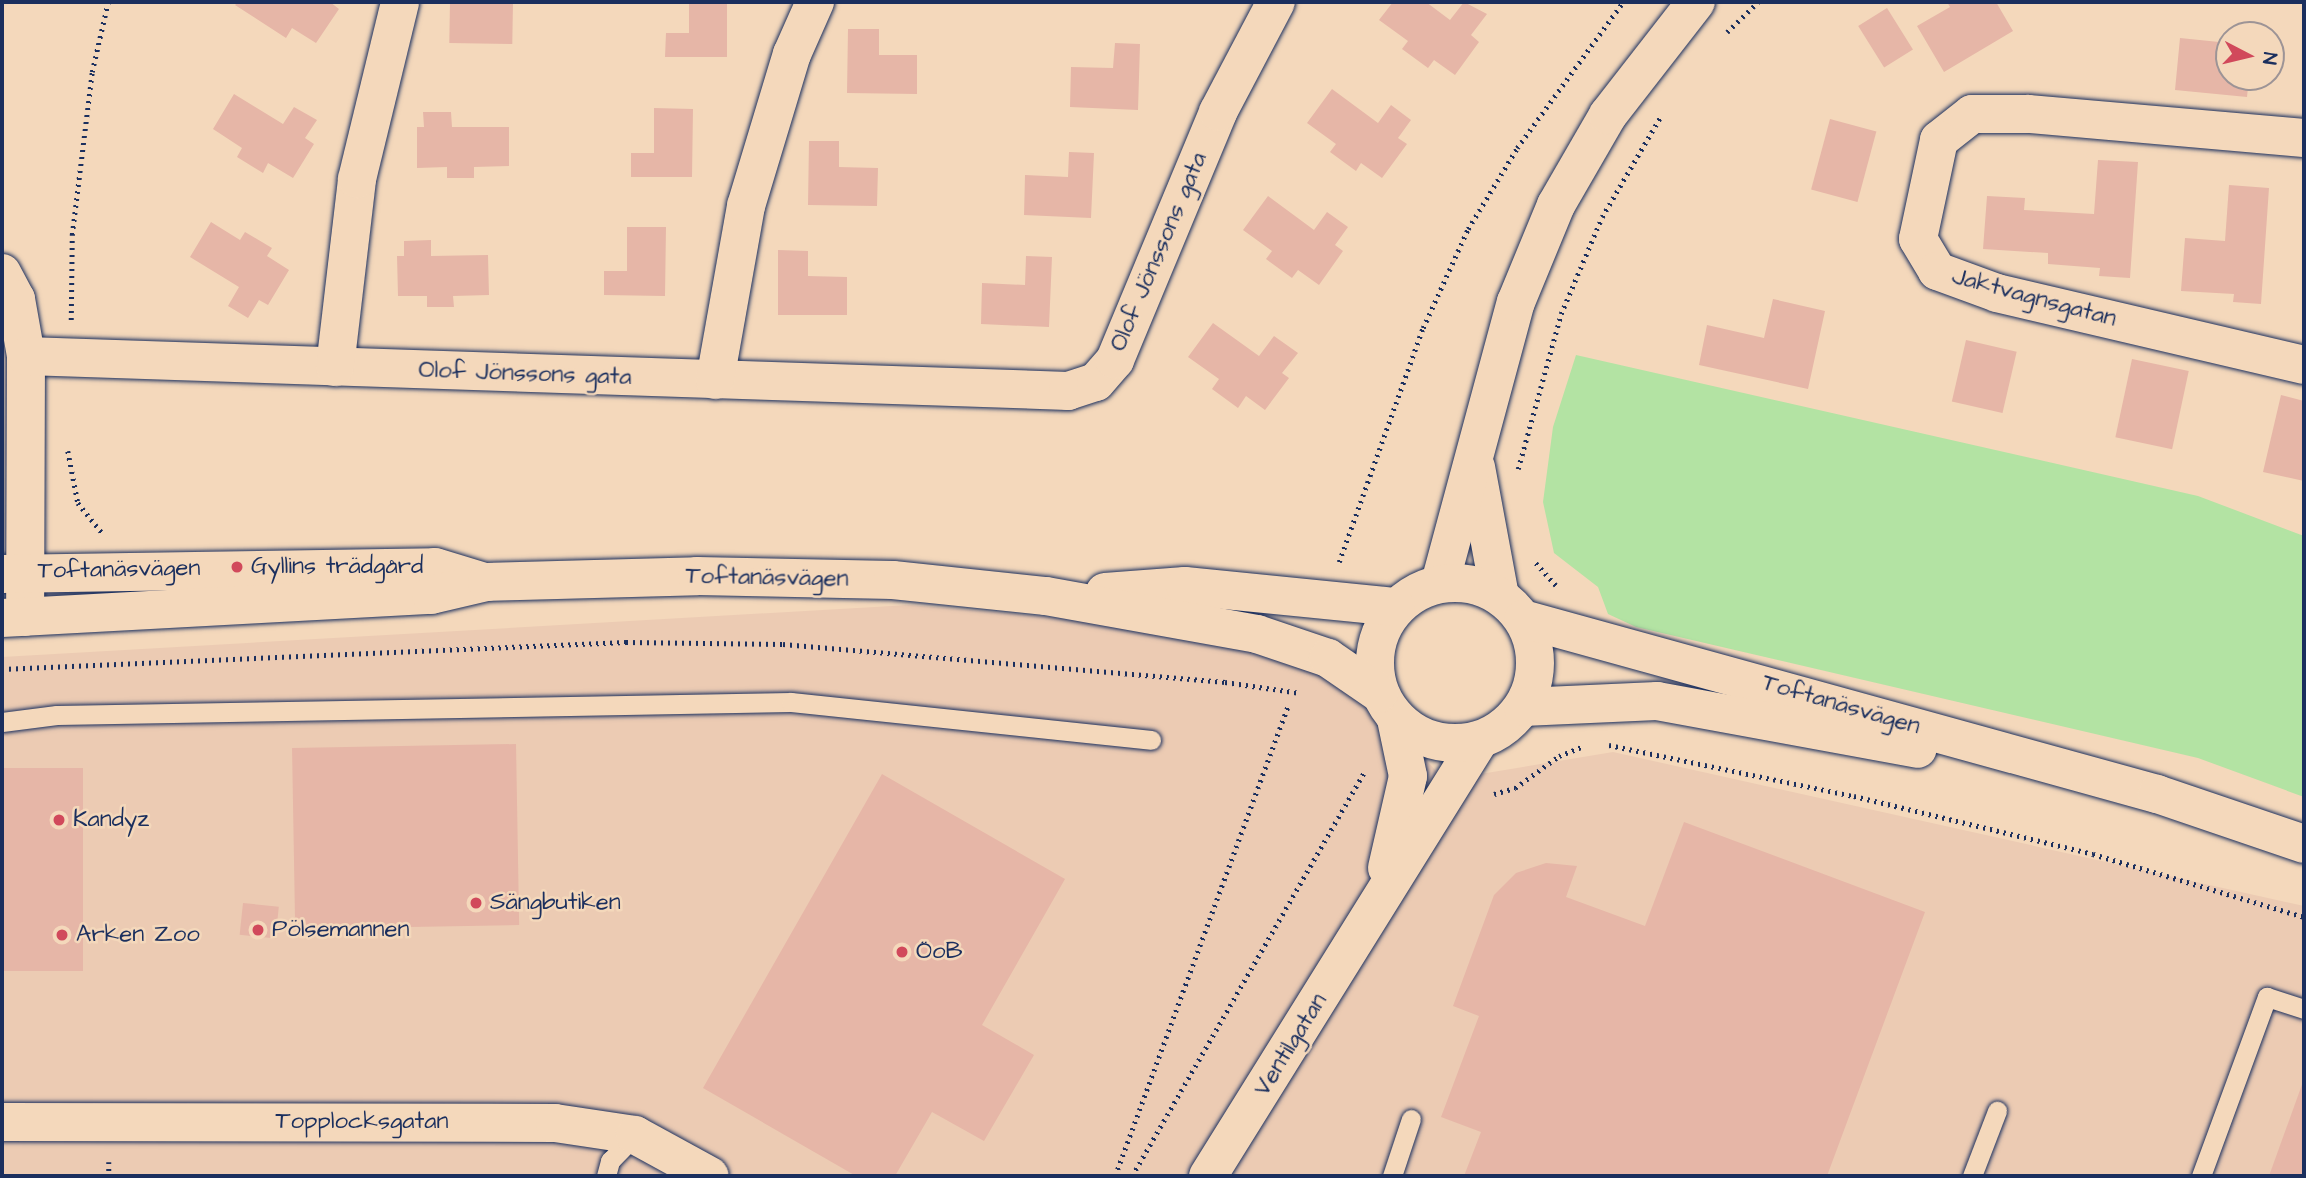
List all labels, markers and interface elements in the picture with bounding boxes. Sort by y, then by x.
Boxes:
north arrow [2215,21,2285,91]
text: N [2255,51,2283,66]
street label: Olof Jönssons gata [1104,148,1214,356]
street label: Jaktvagnsgatan [1949,262,2119,334]
street label: Olof Jönssons gata [418,356,632,392]
place label: Gyllins trädgård [251,553,423,581]
street label: Toftanäsvägen [37,554,201,586]
marker: Gyllins trädgård [229,559,245,575]
street label: Toftanäsvägen [685,562,849,594]
street label: Toftanäsvägen [1759,669,1923,741]
place label: Kandyz [73,806,149,834]
marker: Kandyz [51,812,67,828]
place label: Sängbutiken [490,889,621,917]
marker: Sängbutiken [468,895,484,911]
place label: Pölsemannen [272,916,409,944]
place label: Arken Zoo [76,921,200,949]
marker: Pölsemannen [250,922,266,938]
marker: Arken Zoo [54,927,70,943]
place label: ÖoB [916,938,963,966]
marker: ÖoB [894,944,910,960]
street label: Ventilgatan [1248,988,1334,1102]
street label: Topplocksgatan [276,1108,448,1136]

